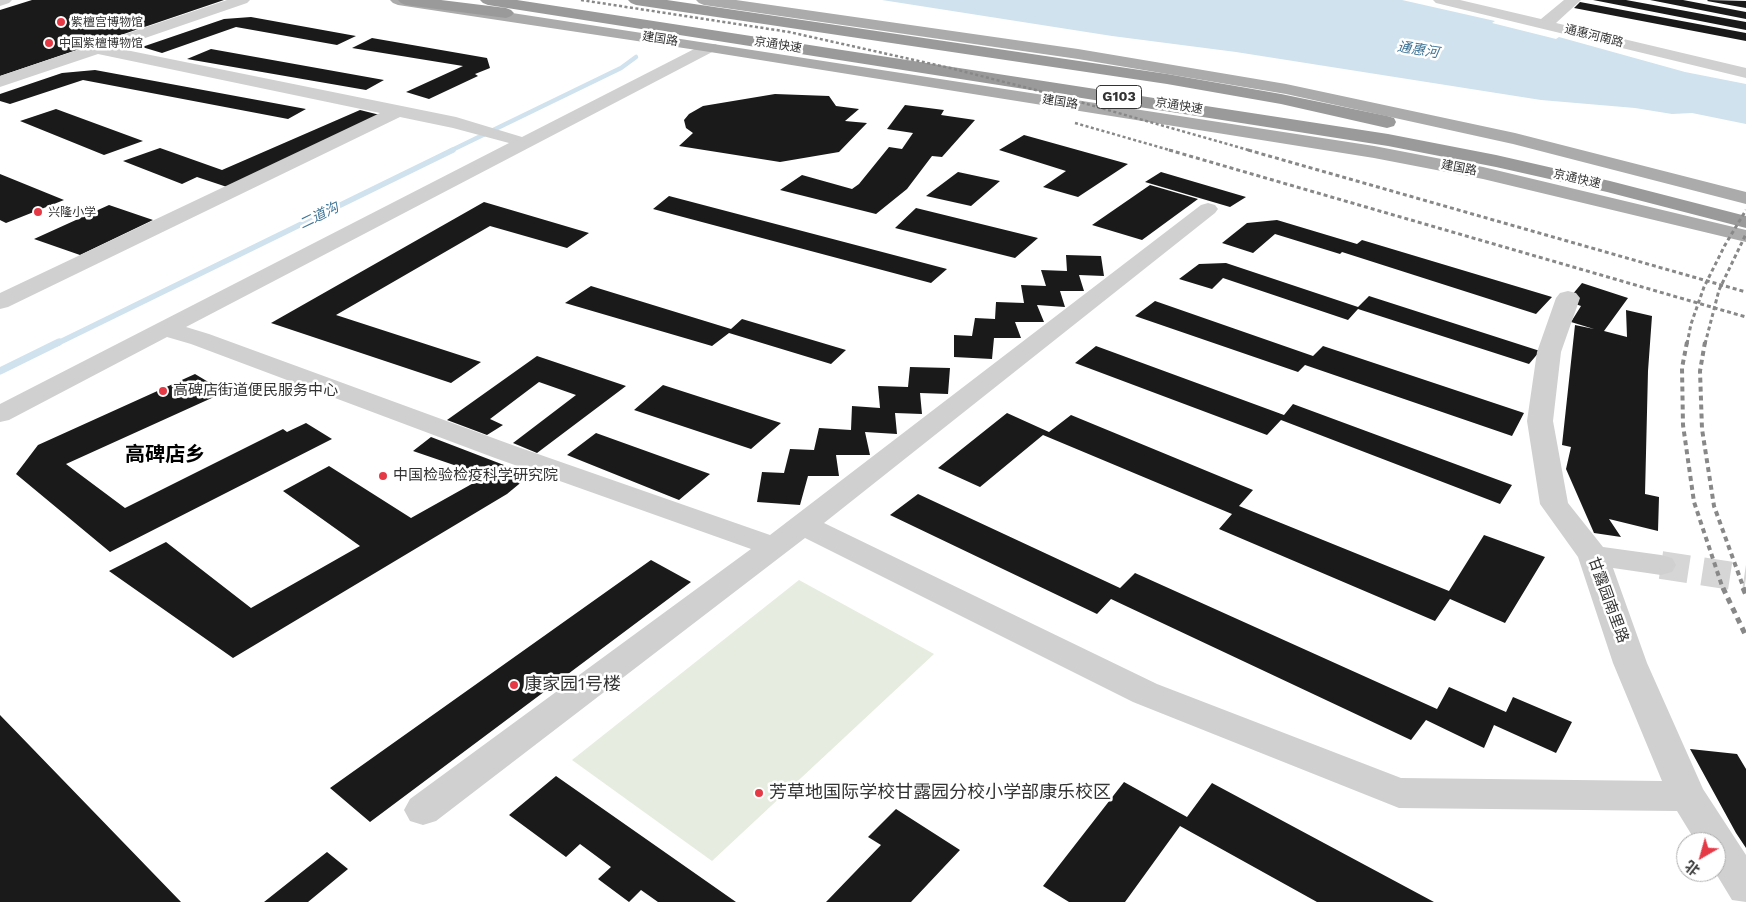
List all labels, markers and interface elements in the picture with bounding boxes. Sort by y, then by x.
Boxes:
place label: 紫檀宫博物馆 [71,15,143,29]
marker: 紫檀宫博物馆 [55,16,67,28]
street label: 通惠河南路 [1563,22,1625,50]
street label: 建国路 [641,29,679,49]
street label: 京通快速 [753,34,803,56]
place label: 中国紫檀博物馆 [59,36,143,50]
marker: 中国紫檀博物馆 [43,37,55,49]
water label: 通惠河 [1396,38,1440,62]
road number: G103 [1096,85,1142,108]
street label: 建国路 [1041,92,1079,112]
street label: 京通快速 [1154,95,1204,117]
street label: 建国路 [1440,157,1478,179]
street label: 京通快速 [1552,167,1602,191]
water label: 二道沟 [296,199,342,233]
place label: 兴隆小学 [48,205,96,219]
marker: 兴隆小学 [32,206,44,218]
place label: 高碑店街道便民服务中心 [173,382,338,400]
marker: 高碑店街道便民服务中心 [157,385,169,397]
district label: 高碑店乡 [125,443,205,467]
place label: 中国检验检疫科学研究院 [393,467,558,485]
marker: 中国检验检疫科学研究院 [377,470,389,482]
street label: 甘露园南里路 [1584,555,1632,645]
place label: 康家园1号楼 [524,674,621,696]
marker: 康家园1号楼 [508,679,520,691]
place label: 芳草地国际学校甘露园分校小学部康乐校区 [769,782,1111,804]
marker: 芳草地国际学校甘露园分校小学部康乐校区 [753,787,765,799]
north arrow [1676,832,1726,882]
text: 北 [1682,857,1703,879]

